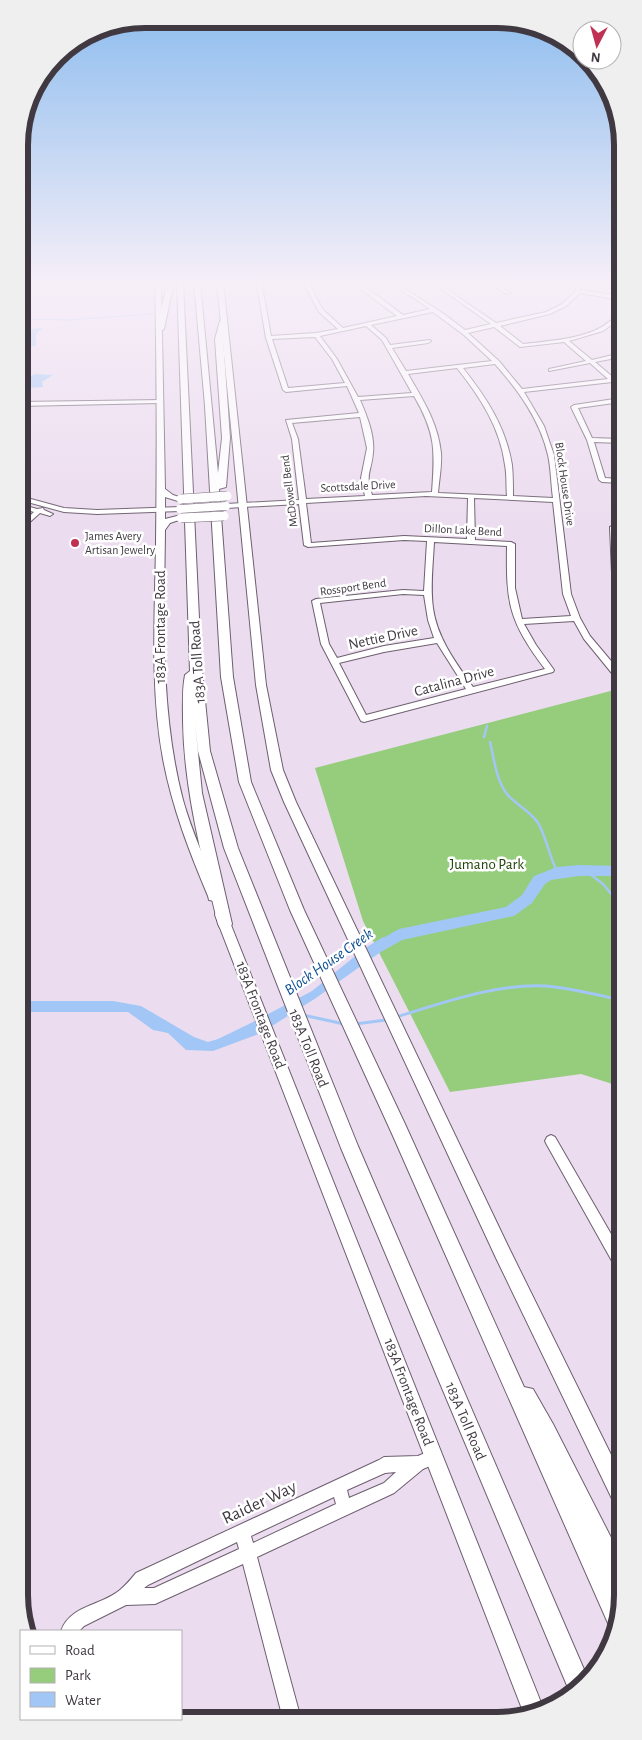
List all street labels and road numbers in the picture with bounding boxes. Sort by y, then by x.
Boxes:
street label: Block House Drive [553,441,577,527]
street label: McDowell Bend [279,454,299,528]
street label: Scottsdale Drive [320,478,396,494]
street label: Dillon Lake Bend [424,522,502,538]
street label: 183A Frontage Road [153,570,168,684]
street label: Rossport Bend [319,576,387,598]
street label: 183A Toll Road [187,620,208,704]
street label: Nettie Drive [347,623,419,652]
street label: Catalina Drive [413,664,496,699]
street label: 183A Frontage Road [233,959,288,1071]
street label: 183A Toll Road [286,1007,331,1090]
street label: 183A Frontage Road [381,1336,436,1448]
street label: 183A Toll Road [442,1380,489,1463]
street label: Raider Way [220,1478,300,1528]

